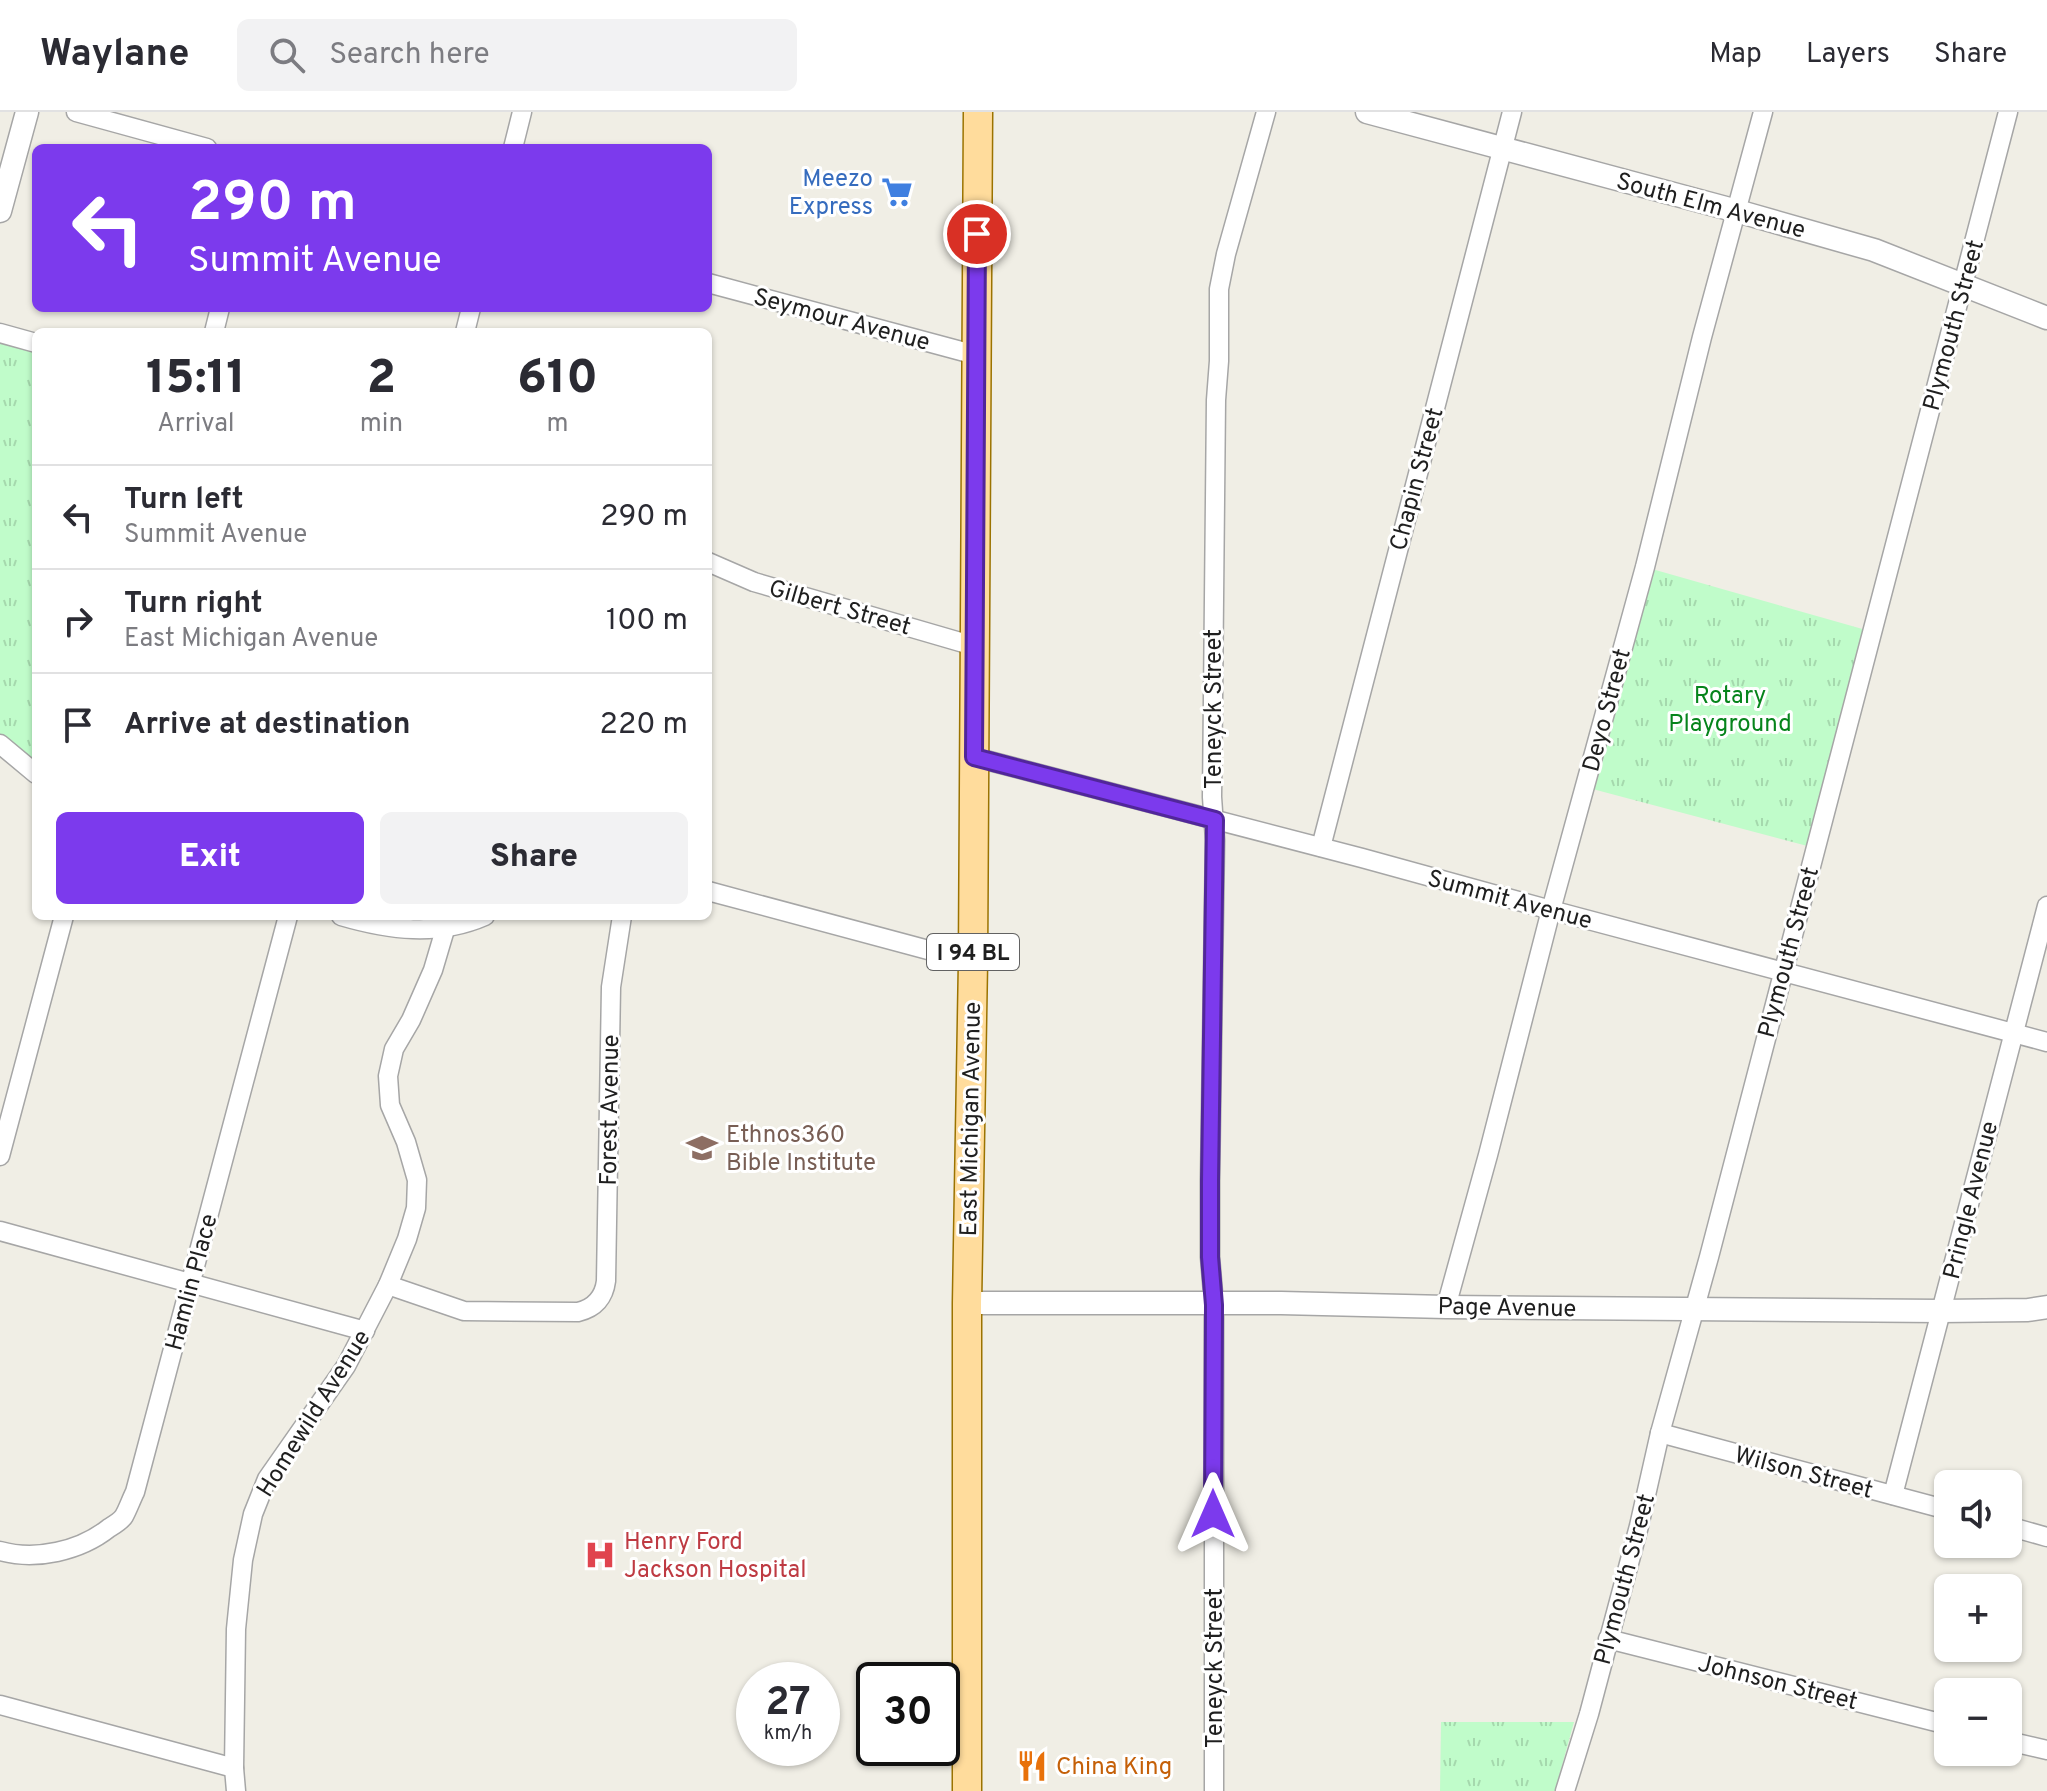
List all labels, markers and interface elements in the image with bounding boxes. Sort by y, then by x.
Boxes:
search box [237,19,797,91]
text: Waylane [40,31,189,80]
icon: search [265,33,309,77]
text: Search here [329,37,490,74]
text: Map [1709,37,1762,73]
text: Layers [1806,37,1890,73]
text: Share [1934,37,2007,73]
place label: Meezo Express [789,165,873,223]
street label: South Elm Avenue [1613,167,1808,247]
text: 290 m [188,170,357,240]
supermarket icon: Meezo Express [880,175,914,209]
icon: left [56,176,160,280]
pin [943,200,1011,268]
icon: arrive [955,212,999,256]
street label: Plymouth Street [1918,237,1992,414]
text: Summit Avenue [188,239,442,285]
street label: Seymour Avenue [750,283,933,359]
text: 15:11 [146,350,246,410]
text: 2 [367,350,396,410]
text: 610 [517,350,598,410]
street label: Chapin Street [1384,405,1451,554]
text: Arrival [157,408,235,441]
text: min [360,408,403,441]
text: m [547,408,569,441]
text: Turn left [124,482,244,519]
icon: left [56,495,100,539]
text: 290 m [600,499,688,536]
text: Summit Avenue [124,519,307,552]
street label: Gilbert Street [765,574,914,644]
text: Turn right [124,586,262,623]
icon: right [56,599,100,643]
text: 100 m [606,603,688,640]
text: East Michigan Avenue [124,623,378,656]
street label: Teneyck Street [1200,629,1230,789]
street label: Deyo Street [1577,646,1639,775]
park label: Rotary Playground [1668,682,1792,740]
icon: arrive [56,703,100,747]
text: Arrive at destination [124,707,410,744]
text: 220 m [600,707,688,744]
button: Exit [56,812,364,904]
button: Share [380,812,688,904]
street label: Plymouth Street [1753,864,1827,1041]
street label: Summit Avenue [1424,865,1595,937]
road number: I 94 BL [927,934,1019,970]
street label: East Michigan Avenue [955,1001,989,1237]
street label: Forest Avenue [595,1034,627,1186]
street label: Pringle Avenue [1938,1118,2006,1283]
place label: Ethnos360 Bible Institute [726,1121,876,1179]
school or university icon: Ethnos360 Bible Institute [685,1131,719,1165]
street label: Hamlin Place [160,1211,226,1354]
street label: Page Avenue [1437,1293,1577,1325]
street label: Homewild Avenue [251,1325,378,1503]
street label: Wilson Street [1731,1441,1876,1507]
map controls [1934,1470,2022,1766]
button: sound [1934,1470,2022,1558]
position arrow [1171,1472,1255,1556]
street label: Plymouth Street [1589,1491,1663,1668]
place label: Henry Ford Jackson Hospital [624,1528,806,1586]
hospital icon: Henry Ford Jackson Hospital [583,1538,617,1572]
button: + [1934,1574,2022,1662]
street label: Teneyck Street [1201,1588,1231,1748]
street label: Johnson Street [1695,1650,1860,1718]
speed limit sign: 30 [856,1662,960,1766]
button: − [1934,1678,2022,1766]
text: 27 [765,1679,811,1729]
text: km/h [764,1721,812,1747]
restaurant icon: China King [1015,1749,1049,1783]
place label: China King [1056,1753,1172,1783]

